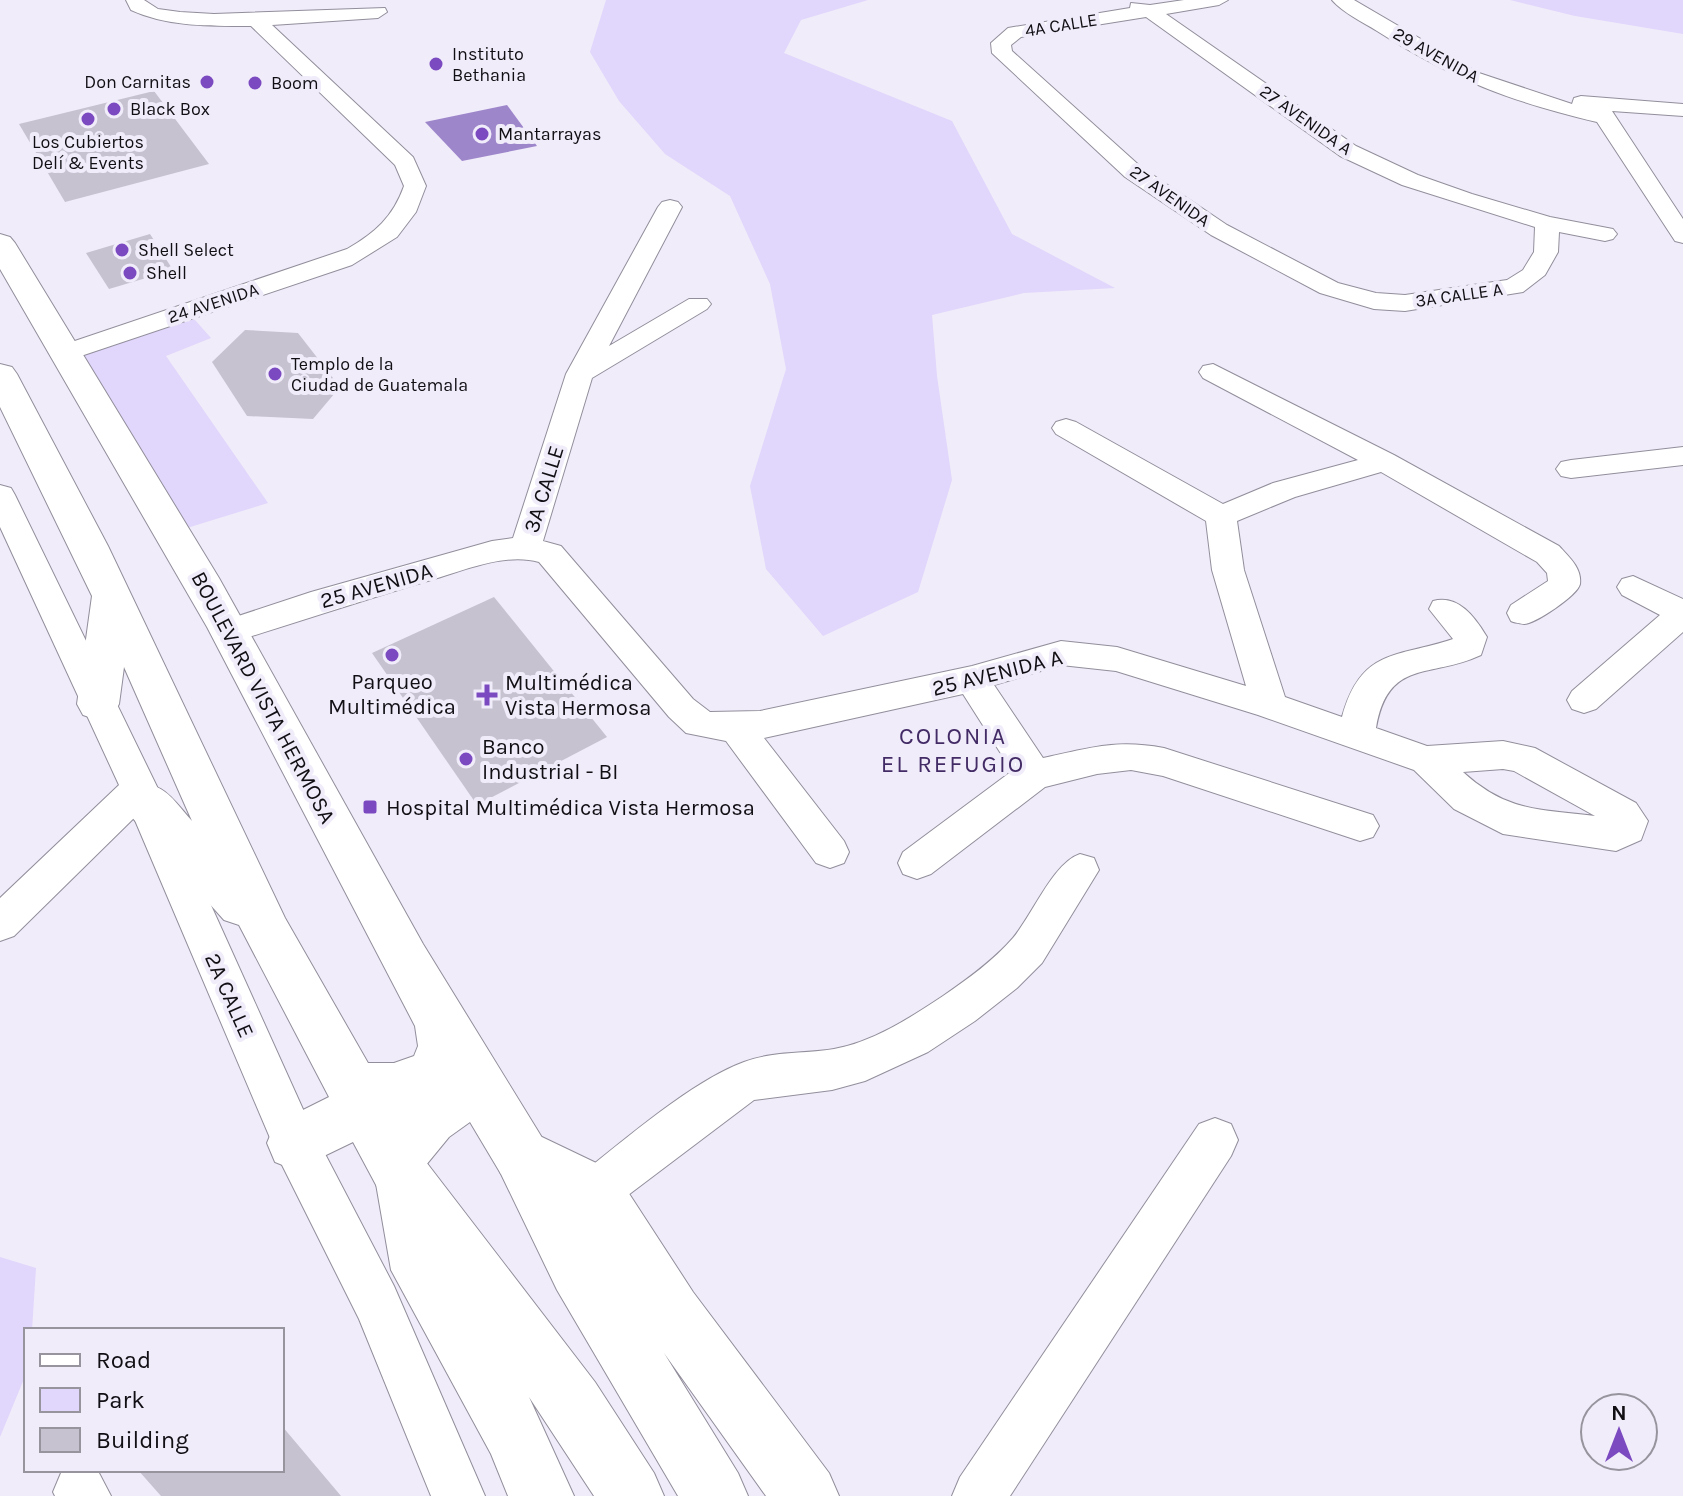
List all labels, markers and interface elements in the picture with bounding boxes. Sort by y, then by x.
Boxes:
street label: 4A CALLE [1023,8,1099,42]
street label: 29 AVENIDA [1389,22,1483,88]
place label: Instituto Bethania [452,43,526,86]
marker: Instituto Bethania [427,55,445,73]
place label: Don Carnitas [84,71,191,93]
place label: Boom [271,72,319,94]
marker: Don Carnitas [198,73,216,91]
marker: Boom [246,74,264,92]
street label: 27 AVENIDA A [1256,80,1356,160]
place label: Black Box [130,98,210,120]
marker: Black Box [105,100,123,118]
marker: Los Cubiertos Delí & Events [79,110,97,128]
place label: Mantarrayas [498,123,601,145]
marker: Mantarrayas [473,125,491,143]
place label: Los Cubiertos Delí & Events [32,131,144,174]
street label: 27 AVENIDA [1126,160,1214,232]
place label: Shell Select [138,239,234,261]
marker: Shell Select [113,241,131,259]
place label: Shell [146,262,187,284]
marker: Shell [121,264,139,282]
street label: 24 AVENIDA [165,278,261,328]
street label: 3A CALLE A [1414,278,1504,312]
place label: Templo de la Ciudad de Guatemala [291,353,468,396]
marker: Templo de la Ciudad de Guatemala [266,365,284,383]
street label: 3A CALLE [518,442,570,536]
street label: 25 AVENIDA [317,557,436,614]
street label: BOULEVARD VISTA HERMOSA [186,567,341,828]
street label: 25 AVENIDA A [929,644,1065,702]
marker: Parqueo Multimédica [383,646,401,664]
place label: Parqueo Multimédica [328,669,456,720]
place label: Multimédica Vista Hermosa [505,670,651,721]
marker: Multimédica Vista Hermosa [476,684,498,706]
district label: COLONIA EL REFUGIO [881,722,1025,778]
place label: Banco Industrial - BI [482,734,618,785]
marker: Banco Industrial - BI [457,750,475,768]
place label: Hospital Multimédica Vista Hermosa [386,795,755,821]
marker: Hospital Multimédica Vista Hermosa [361,798,379,816]
street label: 2A CALLE [199,949,259,1042]
legend [24,1328,284,1472]
text: Road [96,1346,151,1374]
text: Park [96,1386,145,1414]
north arrow [1579,1392,1659,1472]
text: N [1611,1400,1627,1426]
text: Building [96,1426,189,1454]

